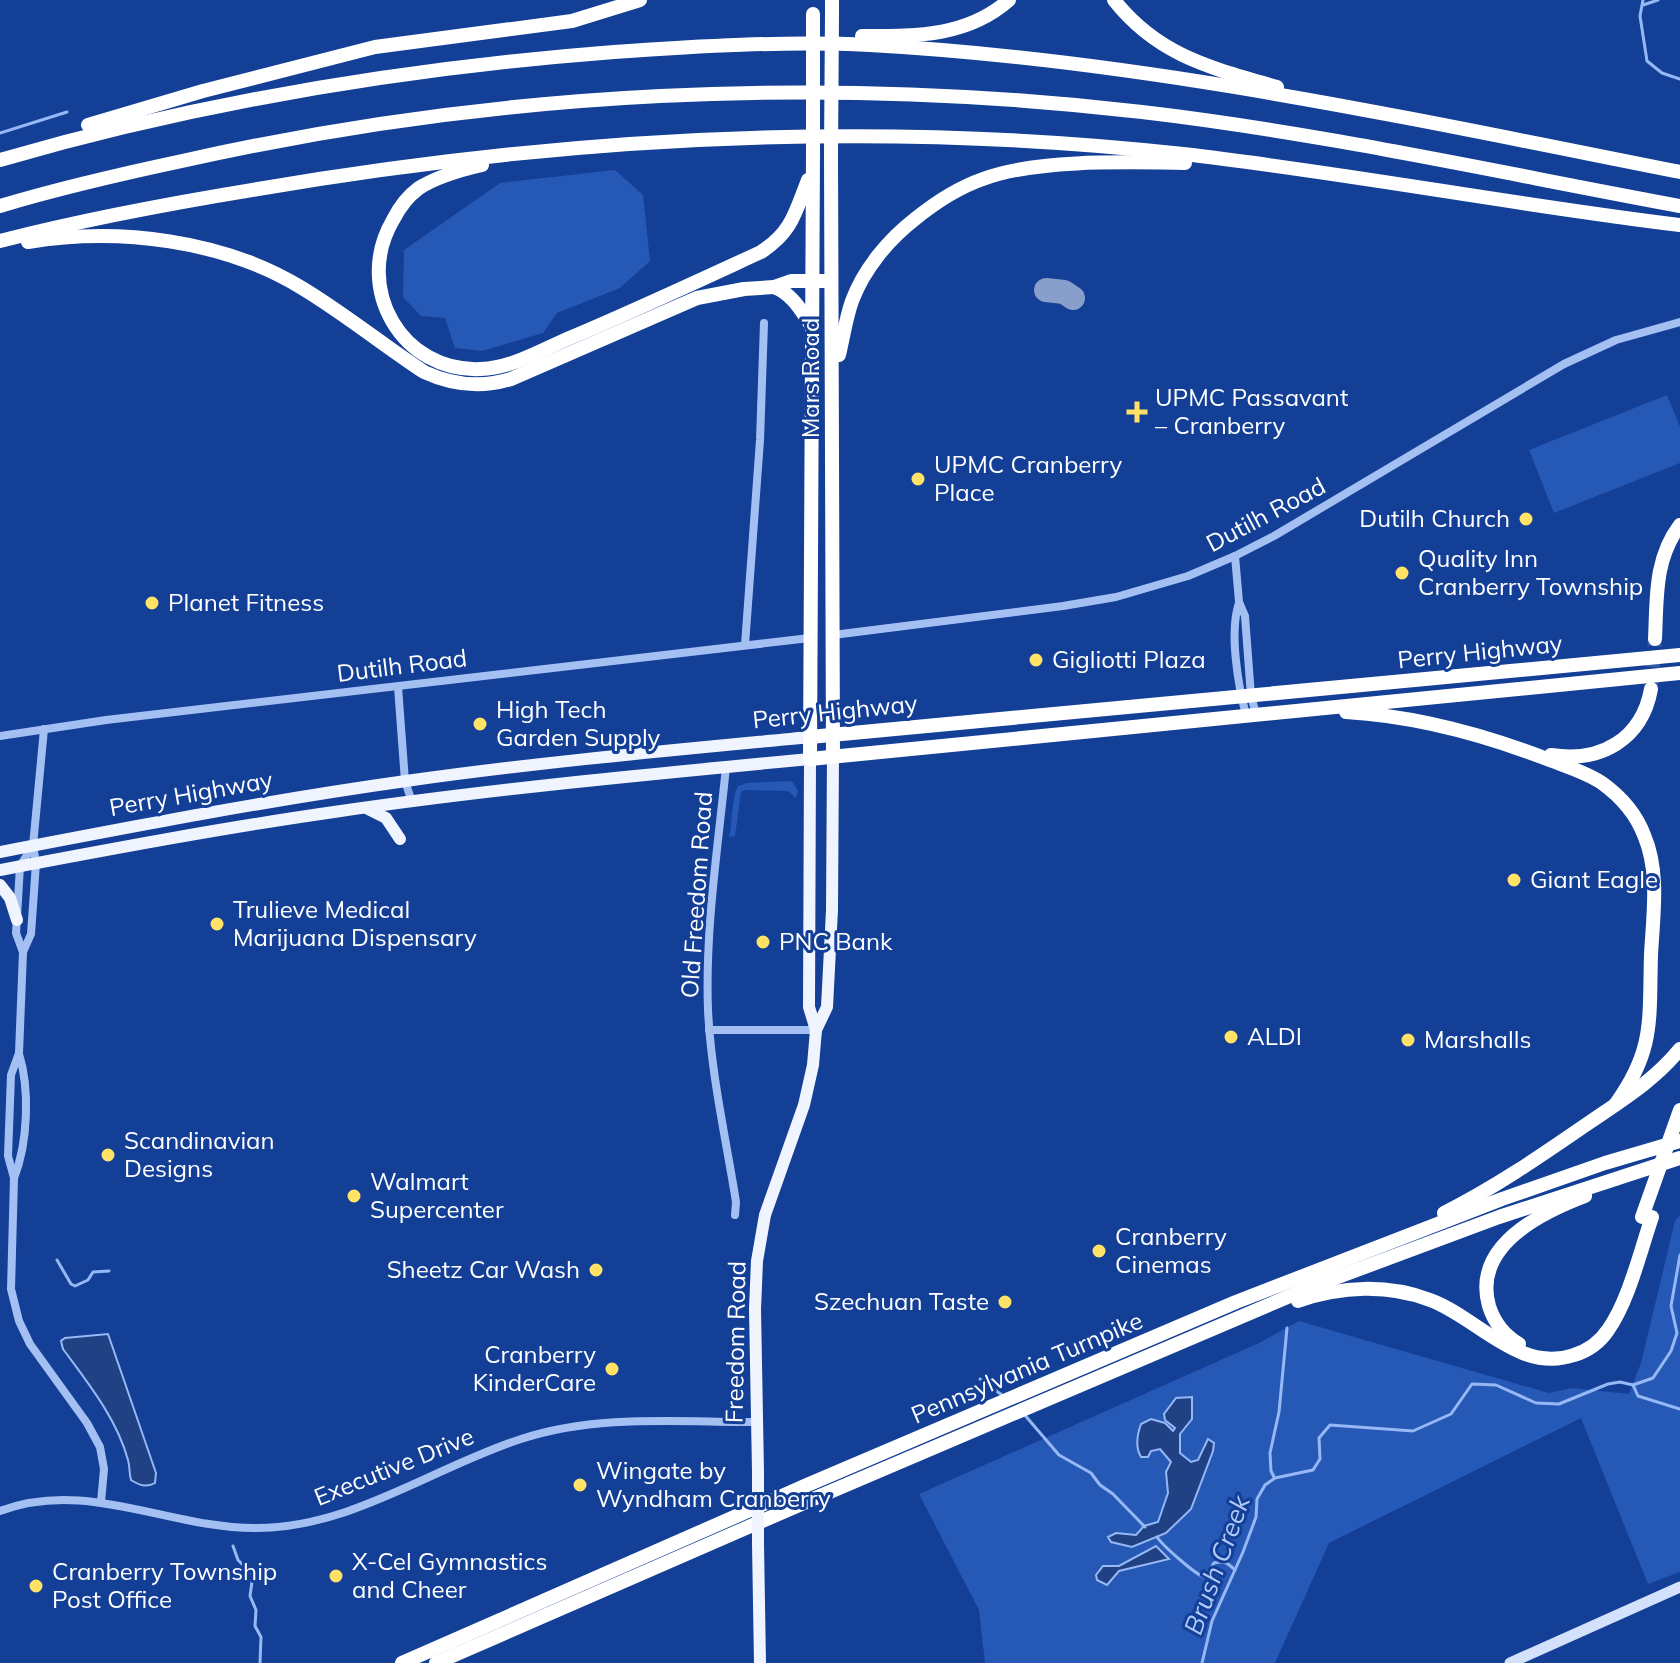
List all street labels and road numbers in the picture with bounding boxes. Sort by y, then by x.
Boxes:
street label: Mars Road [795,318,825,438]
street label: Dutilh Road [1201,470,1330,558]
street label: Perry Highway [1396,627,1564,675]
street label: Dutilh Road [335,642,469,688]
street label: Perry Highway [751,687,919,735]
street label: Perry Highway [107,764,275,822]
street label: Old Freedom Road [674,791,718,999]
street label: Freedom Road [719,1261,751,1423]
street label: Pennsylvania Turnpike [906,1305,1147,1429]
street label: Executive Drive [309,1420,478,1512]

